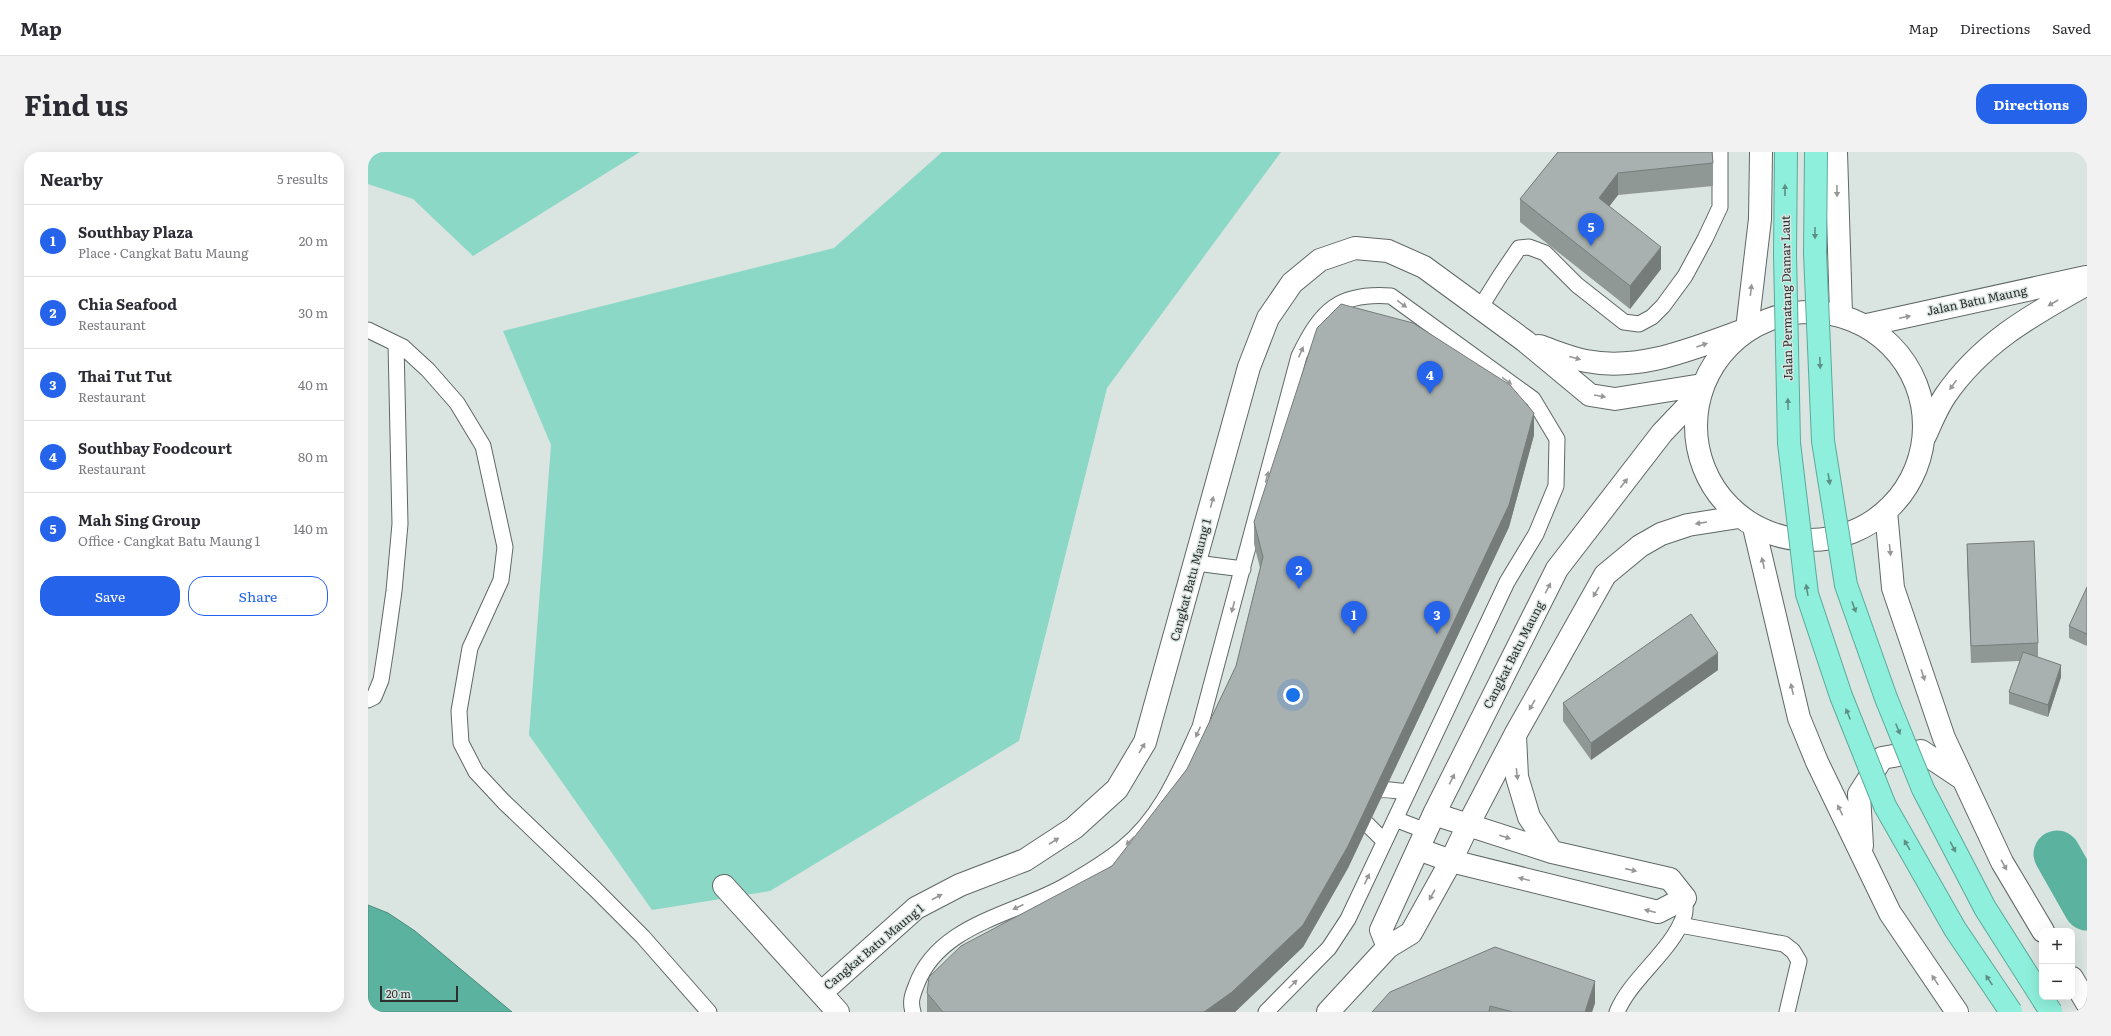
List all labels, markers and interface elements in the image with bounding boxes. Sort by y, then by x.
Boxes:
text: Map [20,14,62,42]
text: Map [1908,18,1938,38]
text: Directions [1960,18,2030,38]
text: Saved [2052,18,2091,38]
text: Find us [24,83,128,125]
button: Directions [1976,84,2087,124]
text: Nearby [40,166,103,191]
text: 5 results [277,169,328,188]
one-way arrow [1782,183,1788,196]
one-way arrow [1833,185,1840,197]
pin: 5 [1578,213,1604,246]
street label: Jalan Permatang Damar Laut [1776,215,1796,381]
text: Southbay Plaza [78,220,193,243]
one-way arrow [1812,227,1818,240]
text: 1 [50,231,56,250]
text: 20 m [299,231,328,250]
text: Place · Cangkat Batu Maung [78,243,248,262]
street label: Jalan Batu Maung [1925,281,2029,319]
one-way arrow [1748,284,1754,297]
text: Chia Seafood [78,292,177,315]
one-way arrow [1397,300,1407,308]
one-way arrow [2047,300,2059,307]
text: 2 [50,303,56,322]
text: 30 m [298,303,328,322]
one-way arrow [1898,313,1911,319]
text: Restaurant [78,315,146,334]
one-way arrow [1696,342,1708,348]
one-way arrow [1298,346,1304,358]
one-way arrow [1569,355,1581,361]
one-way arrow [1816,357,1823,369]
pin: 4 [1417,361,1443,394]
text: Thai Tut Tut [78,364,172,387]
text: 3 [49,375,57,394]
text: 40 m [298,375,328,394]
one-way arrow [1502,376,1513,385]
one-way arrow [1949,380,1957,390]
text: Restaurant [78,387,146,406]
one-way arrow [1594,394,1606,400]
one-way arrow [1785,397,1791,410]
text: Southbay Foodcourt [78,436,232,459]
text: 4 [49,447,57,466]
text: 80 m [298,447,328,466]
text: Restaurant [78,459,146,478]
one-way arrow [1264,471,1270,483]
one-way arrow [1826,473,1832,486]
one-way arrow [1620,477,1628,488]
one-way arrow [1209,496,1215,508]
text: Mah Sing Group [78,508,201,531]
street label: Cangkat Batu Maung 1 [1165,516,1215,643]
text: 5 [49,519,57,538]
text: 140 m [293,519,328,538]
one-way arrow [1694,520,1707,526]
text: Office · Cangkat Batu Maung 1 [78,531,260,550]
one-way arrow [1886,544,1893,556]
pin: 2 [1286,556,1312,589]
one-way arrow [1759,557,1765,569]
button: Save [40,576,180,616]
button: Share [188,576,328,616]
one-way arrow [1545,582,1551,594]
one-way arrow [1804,584,1810,597]
one-way arrow [1592,586,1599,598]
street label: Cangkat Batu Maung [1478,597,1548,712]
one-way arrow [1229,601,1235,613]
pin: 1 [1341,601,1367,634]
pin: 3 [1424,601,1450,634]
one-way arrow [1851,601,1857,613]
one-way arrow [1920,669,1926,681]
one-way arrow [1789,683,1795,696]
your location [1283,685,1303,705]
one-way arrow [1528,699,1535,711]
one-way arrow [1845,708,1851,719]
one-way arrow [1896,723,1902,735]
one-way arrow [1195,726,1201,738]
one-way arrow [1138,742,1145,754]
one-way arrow [1514,768,1520,780]
one-way arrow [1448,773,1455,785]
one-way arrow [1837,804,1843,816]
one-way arrow [1499,834,1511,840]
one-way arrow [1125,836,1135,846]
one-way arrow [1049,837,1059,845]
one-way arrow [1904,839,1911,851]
one-way arrow [1950,841,1956,852]
one-way arrow [2000,859,2007,870]
one-way arrow [1624,867,1637,873]
one-way arrow [1364,872,1370,884]
one-way arrow [1518,876,1530,882]
one-way arrow [1429,890,1436,901]
one-way arrow [931,894,943,901]
street label: Cangkat Batu Maung 1 [819,899,928,994]
one-way arrow [1013,904,1024,910]
one-way arrow [1644,907,1656,913]
map controls [2039,928,2075,1000]
button: + [2039,928,2075,964]
button: − [2039,964,2075,1000]
one-way arrow [1985,974,1993,985]
one-way arrow [1931,975,1939,985]
one-way arrow [1288,979,1298,989]
scale bar [380,984,458,1003]
text: 20 m [386,985,411,1001]

